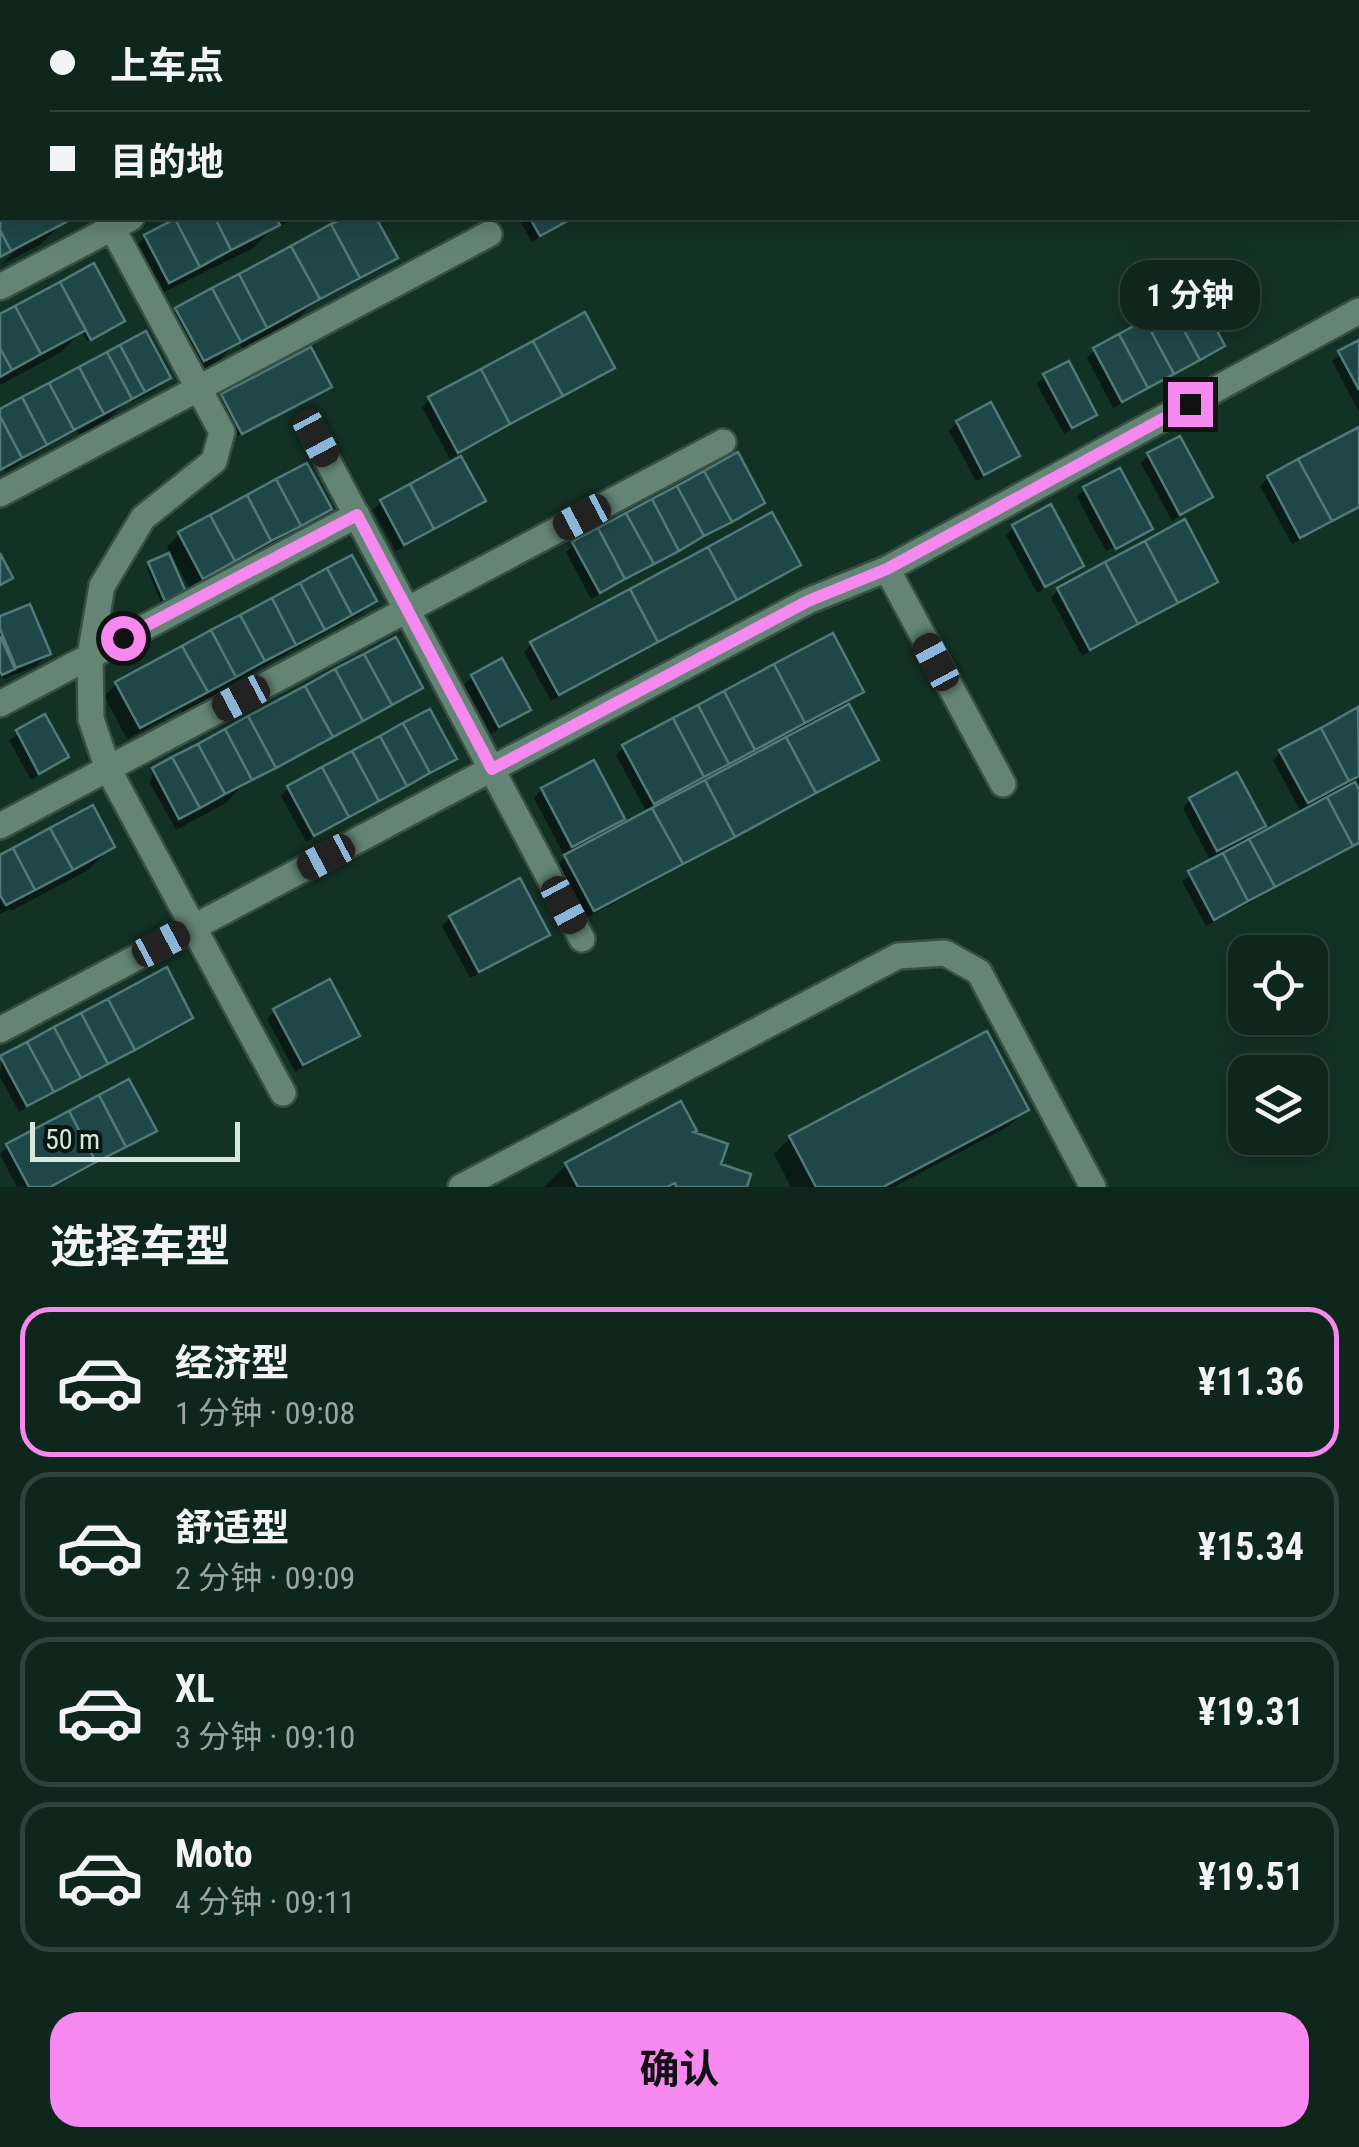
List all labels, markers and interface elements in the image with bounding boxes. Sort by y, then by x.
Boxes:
text: 上车点 [110,44,224,88]
text: 目的地 [110,140,224,184]
callout: 1 分钟 [1120,259,1260,329]
text: 1 分钟 [1146,276,1234,314]
route end [1168,382,1213,427]
car [289,404,343,472]
car [548,490,616,544]
route start [101,616,146,661]
car [909,628,963,696]
car [207,671,275,725]
car [292,830,360,884]
car [537,871,591,939]
car [127,917,195,971]
map controls [1228,935,1328,1155]
button: locate [1228,935,1328,1035]
button: layers [1228,1055,1328,1155]
scale bar [30,1117,240,1162]
text: 50 m [45,1123,100,1156]
text: 选择车型 [50,1220,230,1273]
icon: car [55,1337,145,1427]
text: 经济型 [175,1341,289,1385]
text: ¥11.36 [1198,1360,1304,1404]
text: 1 分钟 · 09:08 [175,1394,355,1432]
icon: car [55,1502,145,1592]
text: 舒适型 [175,1506,289,1550]
text: ¥15.34 [1198,1525,1304,1569]
text: 2 分钟 · 09:09 [175,1559,355,1597]
icon: car [55,1667,145,1757]
text: XL [175,1667,214,1711]
text: ¥19.31 [1198,1690,1304,1734]
text: 3 分钟 · 09:10 [175,1718,355,1756]
icon: car [55,1832,145,1922]
text: Moto [175,1832,253,1876]
text: ¥19.51 [1198,1855,1304,1899]
text: 4 分钟 · 09:11 [175,1883,355,1921]
button: 确认 [50,2012,1309,2127]

